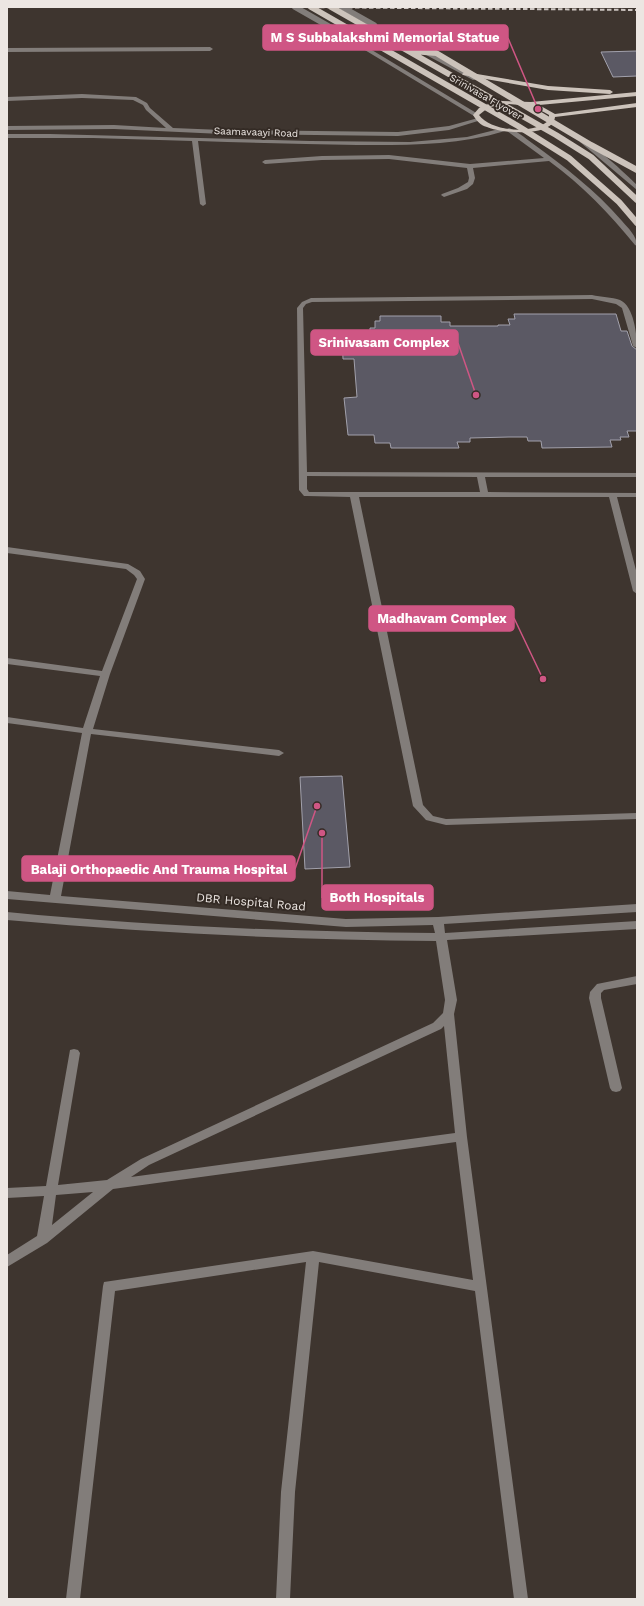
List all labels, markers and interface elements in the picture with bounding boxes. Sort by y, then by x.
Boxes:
callout: M S Subbalakshmi Memorial Statue [263,25,508,50]
text: M S Subbalakshmi Memorial Statue [270,30,500,45]
street label: Srinivasa Flyover [448,72,524,122]
street label: Saamavaayi Road [214,125,298,139]
callout: Srinivasam Complex [311,330,458,355]
text: Srinivasam Complex [319,335,450,350]
callout: Madhavam Complex [369,606,514,631]
text: Madhavam Complex [377,611,507,626]
callout: Balaji Orthopaedic And Trauma Hospital [22,856,295,881]
text: Balaji Orthopaedic And Trauma Hospital [31,862,288,877]
callout: Both Hospitals [322,885,433,910]
street label: DBR Hospital Road [196,890,306,914]
text: Both Hospitals [330,890,425,905]

